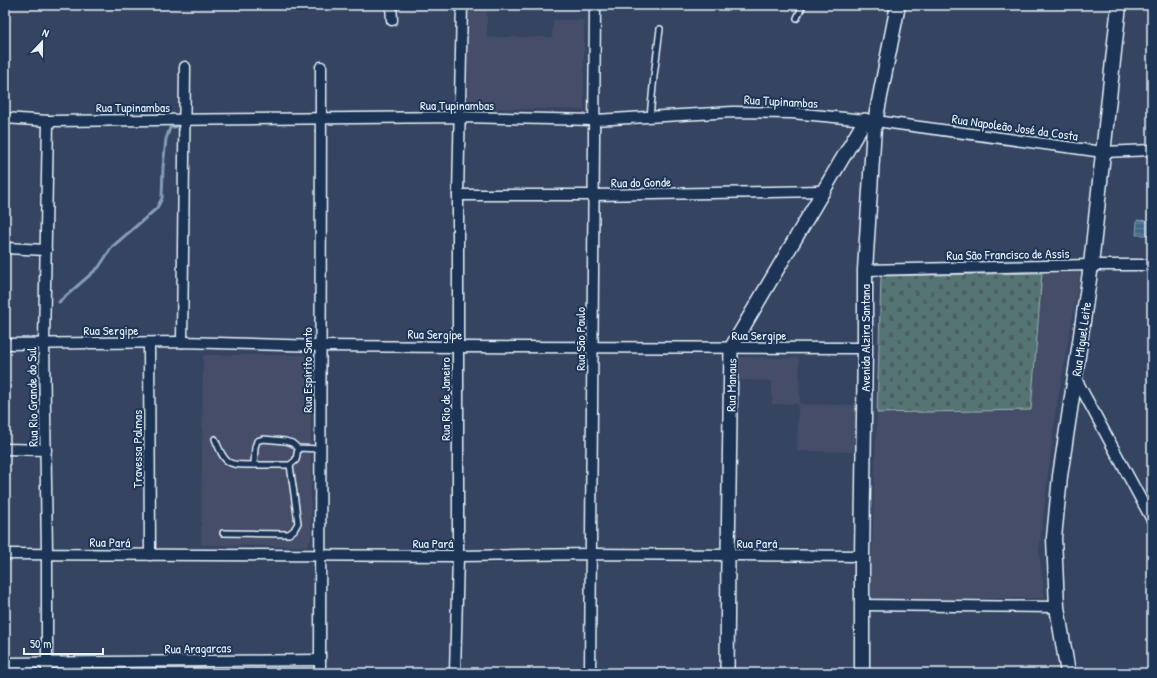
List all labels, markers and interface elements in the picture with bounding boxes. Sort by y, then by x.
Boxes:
north arrow [22,22,62,62]
text: N [40,25,51,40]
street label: Rua Tupinambas [743,90,819,112]
street label: Rua Tupinambas [420,96,494,114]
street label: Rua Tupinambas [96,98,170,116]
street label: Rua Napoleão José da Costa [951,109,1079,145]
street label: Rua do Gonde [611,172,671,192]
street label: Rua São Francisco de Assis [946,244,1070,264]
street label: Avenida Alzira Santana [856,284,874,392]
street label: Rua Miguel Leite [1067,301,1095,377]
street label: Rua São Paulo [571,307,589,371]
street label: Rua Sergipe [84,321,138,339]
street label: Rua Sergipe [407,325,463,343]
street label: Rua Sergipe [732,326,786,344]
street label: Rua Espírito Santo [298,327,316,413]
street label: Rua Rio Grande do Sul [22,347,42,447]
street label: Rua Rio de Janeiro [436,357,454,441]
street label: Rua Manaus [722,358,740,412]
street label: Travessa Palmas [128,410,146,488]
street label: Rua Pará [90,533,130,551]
street label: Rua Pará [413,534,453,552]
street label: Rua Pará [737,534,777,552]
scale bar [24,630,103,656]
text: 50 m [30,635,51,652]
street label: Rua Aragarcas [165,638,231,658]

